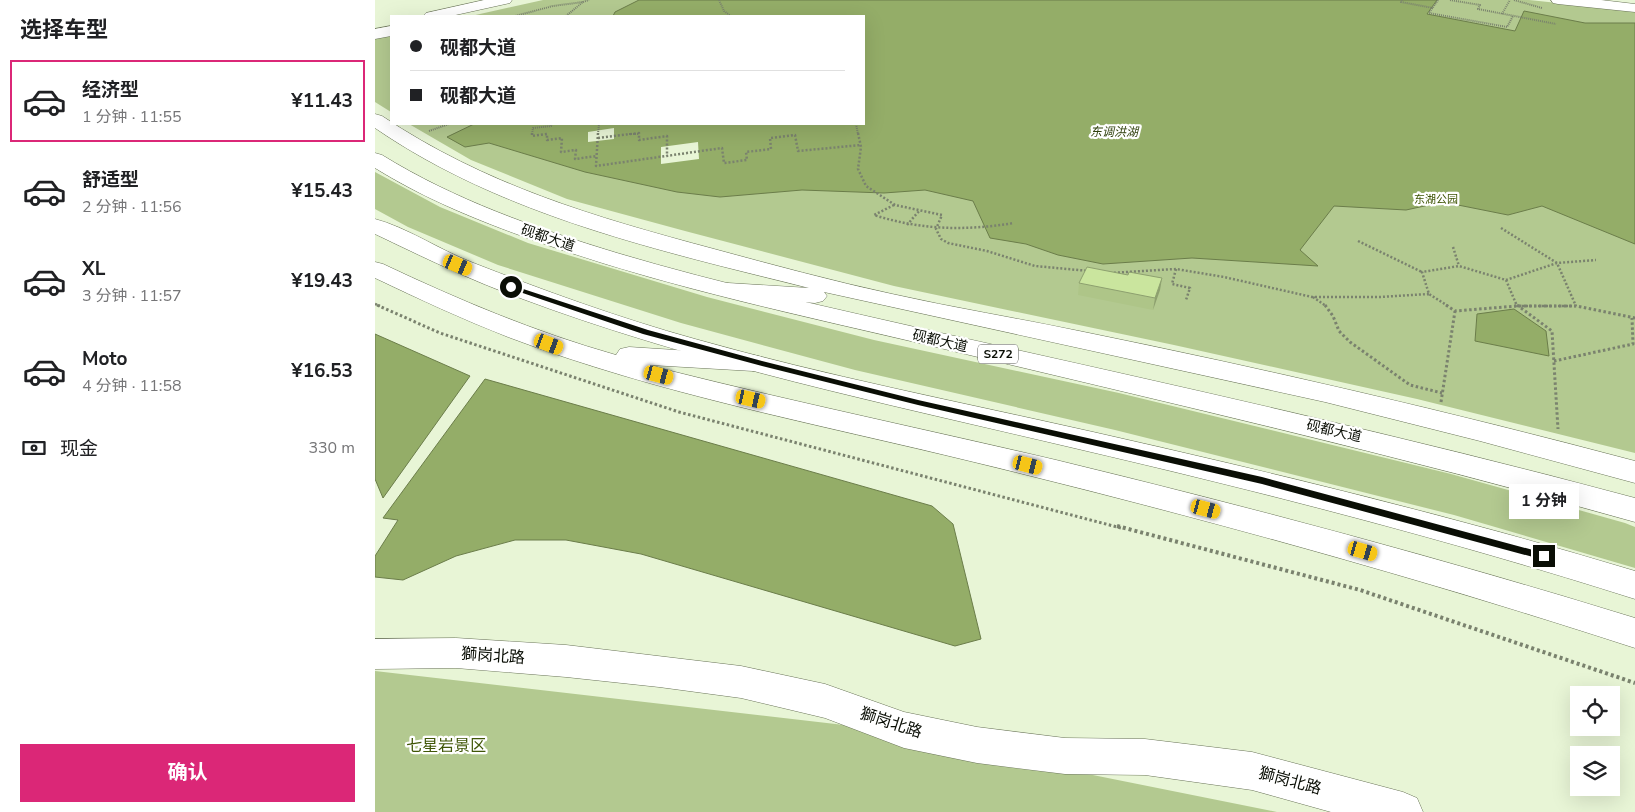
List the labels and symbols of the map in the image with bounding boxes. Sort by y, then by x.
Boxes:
water label: 东调洪湖 [1090,124,1140,140]
park label: 东湖公园 [1414,192,1458,207]
street label: 砚都大道 [518,220,578,256]
car [441,252,474,278]
route start [500,276,522,298]
street label: 砚都大道 [911,325,969,357]
car [532,332,565,356]
road number: S272 [978,344,1018,364]
car [642,364,675,386]
car [734,388,767,410]
street label: 砚都大道 [1305,415,1363,447]
car [1011,454,1044,476]
callout: 1 分钟 [1509,484,1579,518]
car [1189,498,1222,520]
car [1346,540,1379,562]
route end [1533,545,1555,567]
street label: 獅岗北路 [460,643,526,669]
street label: 獅岗北路 [857,703,925,743]
park label: 七星岩景区 [406,735,486,757]
street label: 獅岗北路 [1256,762,1324,800]

